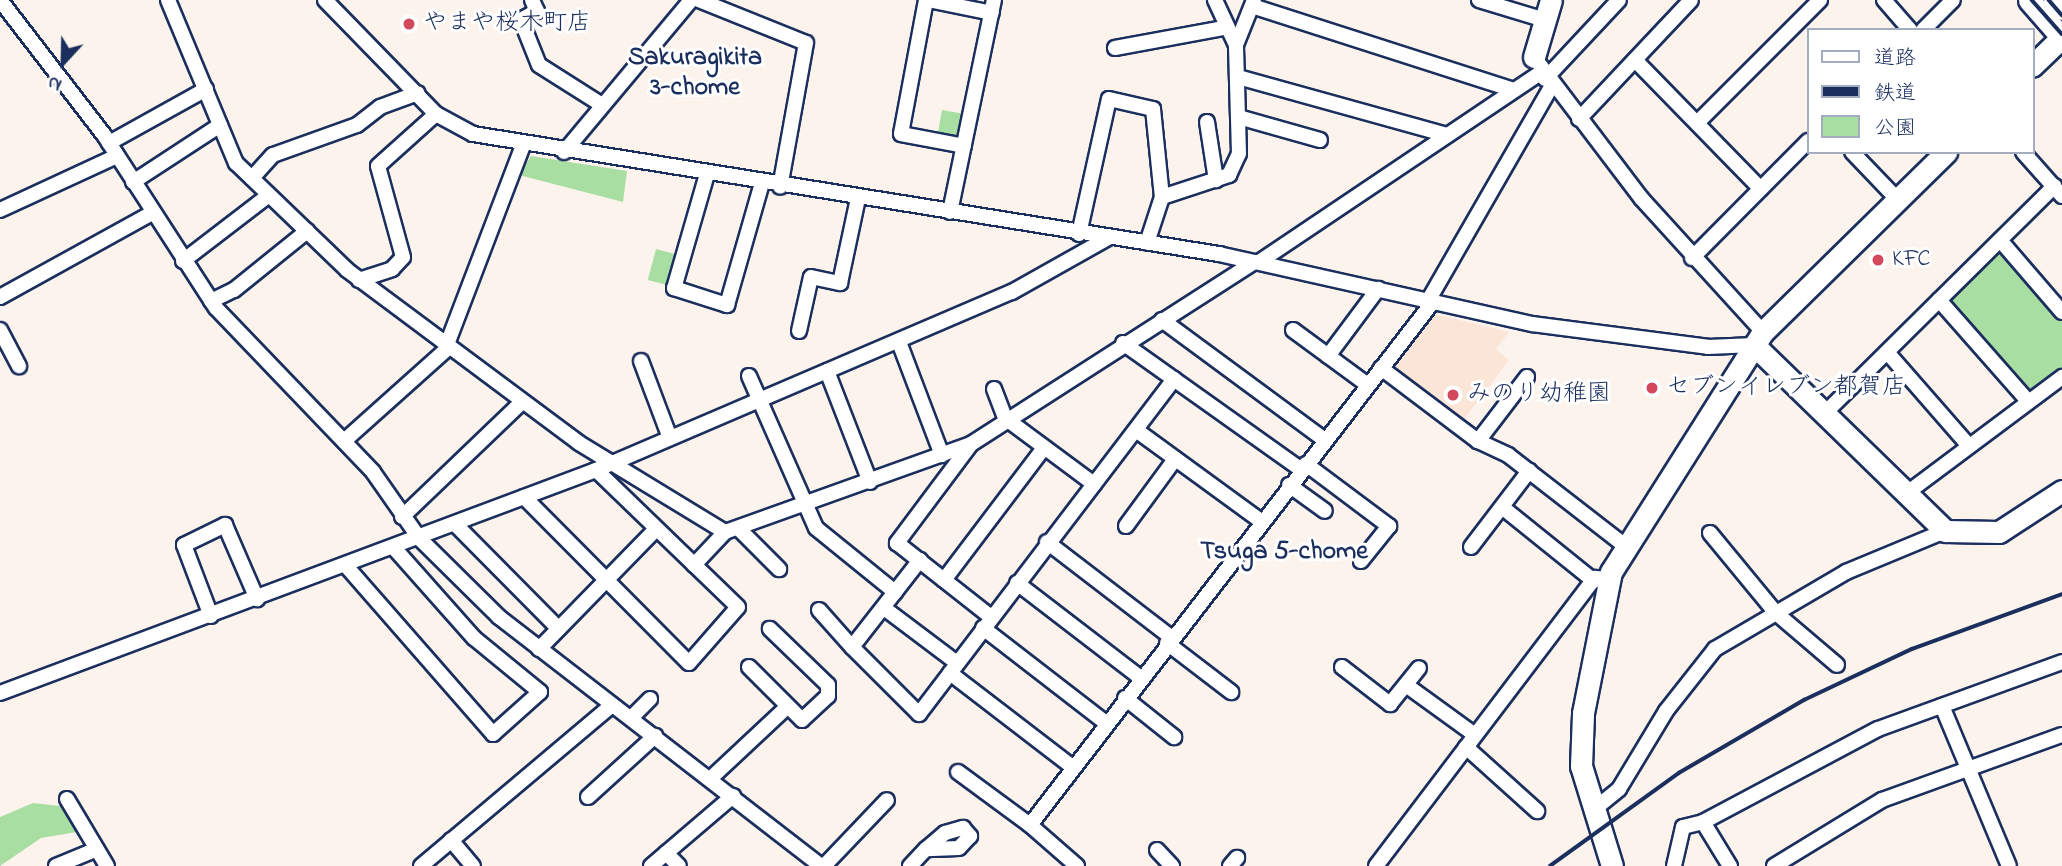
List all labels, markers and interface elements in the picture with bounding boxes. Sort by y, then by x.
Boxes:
place label: やまや桜木町店 [423,10,591,38]
marker: やまや桜木町店 [401,16,417,32]
north arrow [28,28,98,98]
legend [1806,28,2034,154]
district label: Sakuragikita 3-chome [628,43,762,104]
text: 道路 [1874,44,1916,74]
text: N [44,68,66,98]
text: 鉄道 [1874,79,1916,109]
text: 公園 [1874,114,1916,144]
place label: KFC [1892,246,1930,274]
marker: KFC [1870,252,1886,268]
place label: セブンイレブン都賀店 [1666,374,1906,402]
marker: セブンイレブン都賀店 [1644,380,1660,396]
place label: みのり幼稚園 [1467,381,1611,409]
marker: みのり幼稚園 [1445,387,1461,403]
district label: Tsuga 5-chome [1200,537,1368,569]

